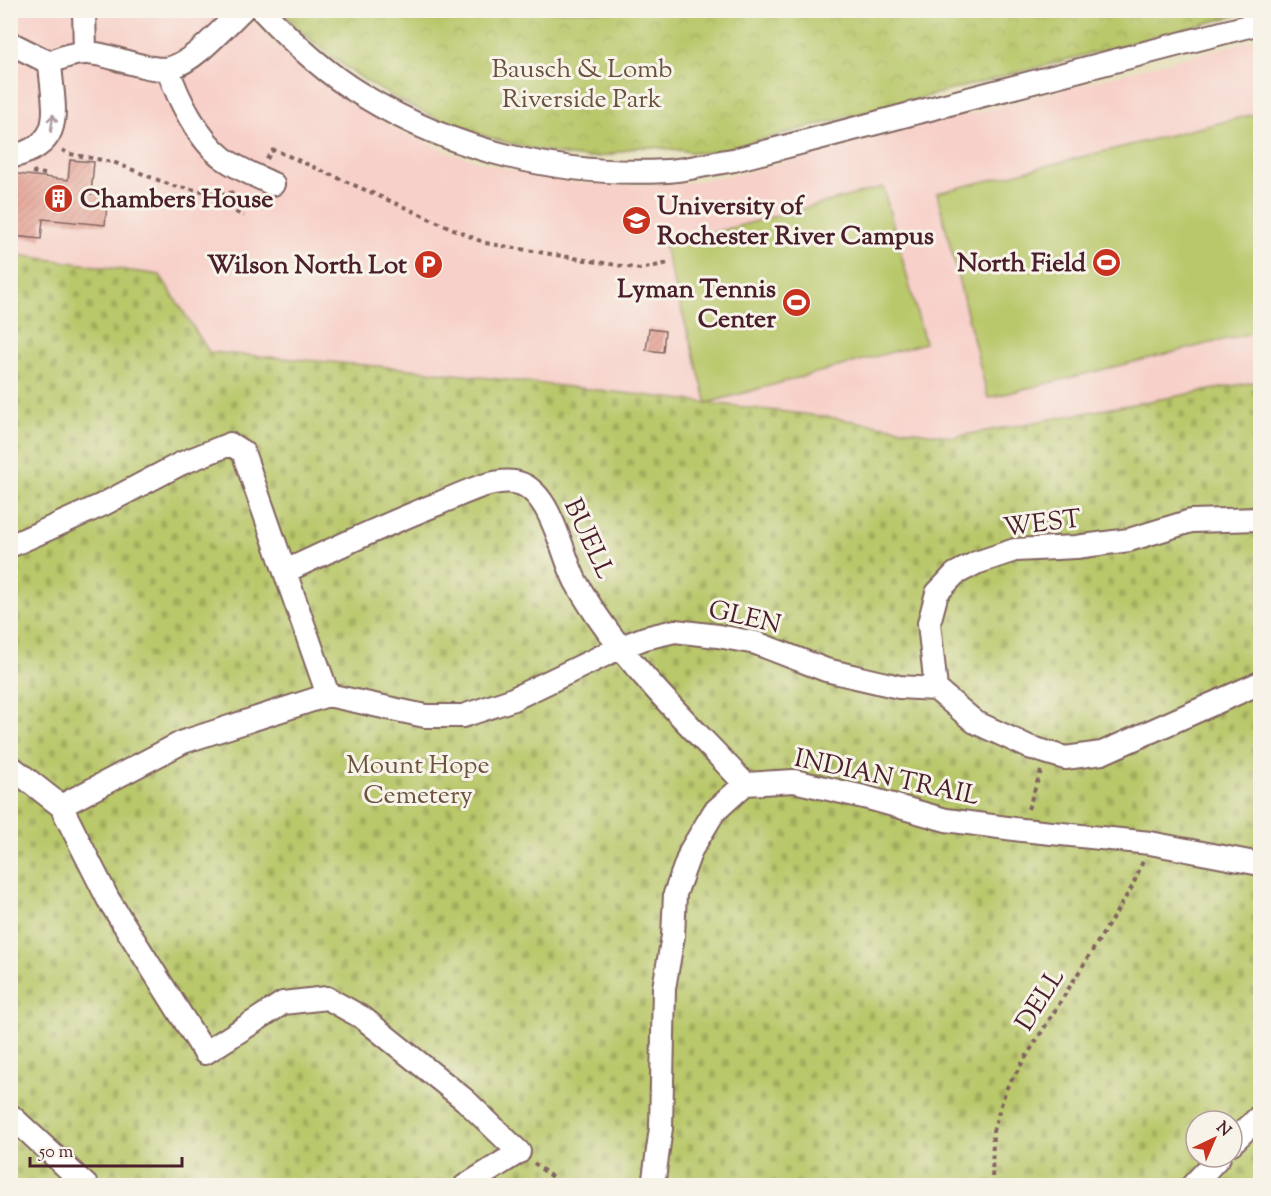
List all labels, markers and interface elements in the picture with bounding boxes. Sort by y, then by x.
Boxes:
park label: Bausch & Lomb Riverside Park [491,52,673,119]
one-way arrow [47,114,58,134]
building icon: Chambers House [43,182,75,214]
place label: Chambers House [80,182,273,219]
place label: University of Rochester River Campus [657,189,934,256]
school or university icon: University of Rochester River Campus [620,204,652,236]
place label: North Field [957,246,1086,283]
sports icon: North Field [1091,246,1123,278]
place label: Wilson North Lot [207,248,407,285]
parking icon: Wilson North Lot [412,248,444,280]
place label: Lyman Tennis Center [617,272,776,339]
sports icon: Lyman Tennis Center [781,287,813,319]
street label: BUELL [553,493,623,586]
street label: WEST [1001,501,1083,548]
street label: GLEN [705,592,784,645]
street label: INDIAN TRAIL [791,741,983,816]
park label: Mount Hope Cemetery [346,748,490,815]
street label: DELL [1008,962,1075,1039]
north arrow [1184,1109,1244,1169]
text: N [1210,1117,1235,1143]
scale bar [30,1130,182,1168]
text: 50 m [38,1140,74,1166]

